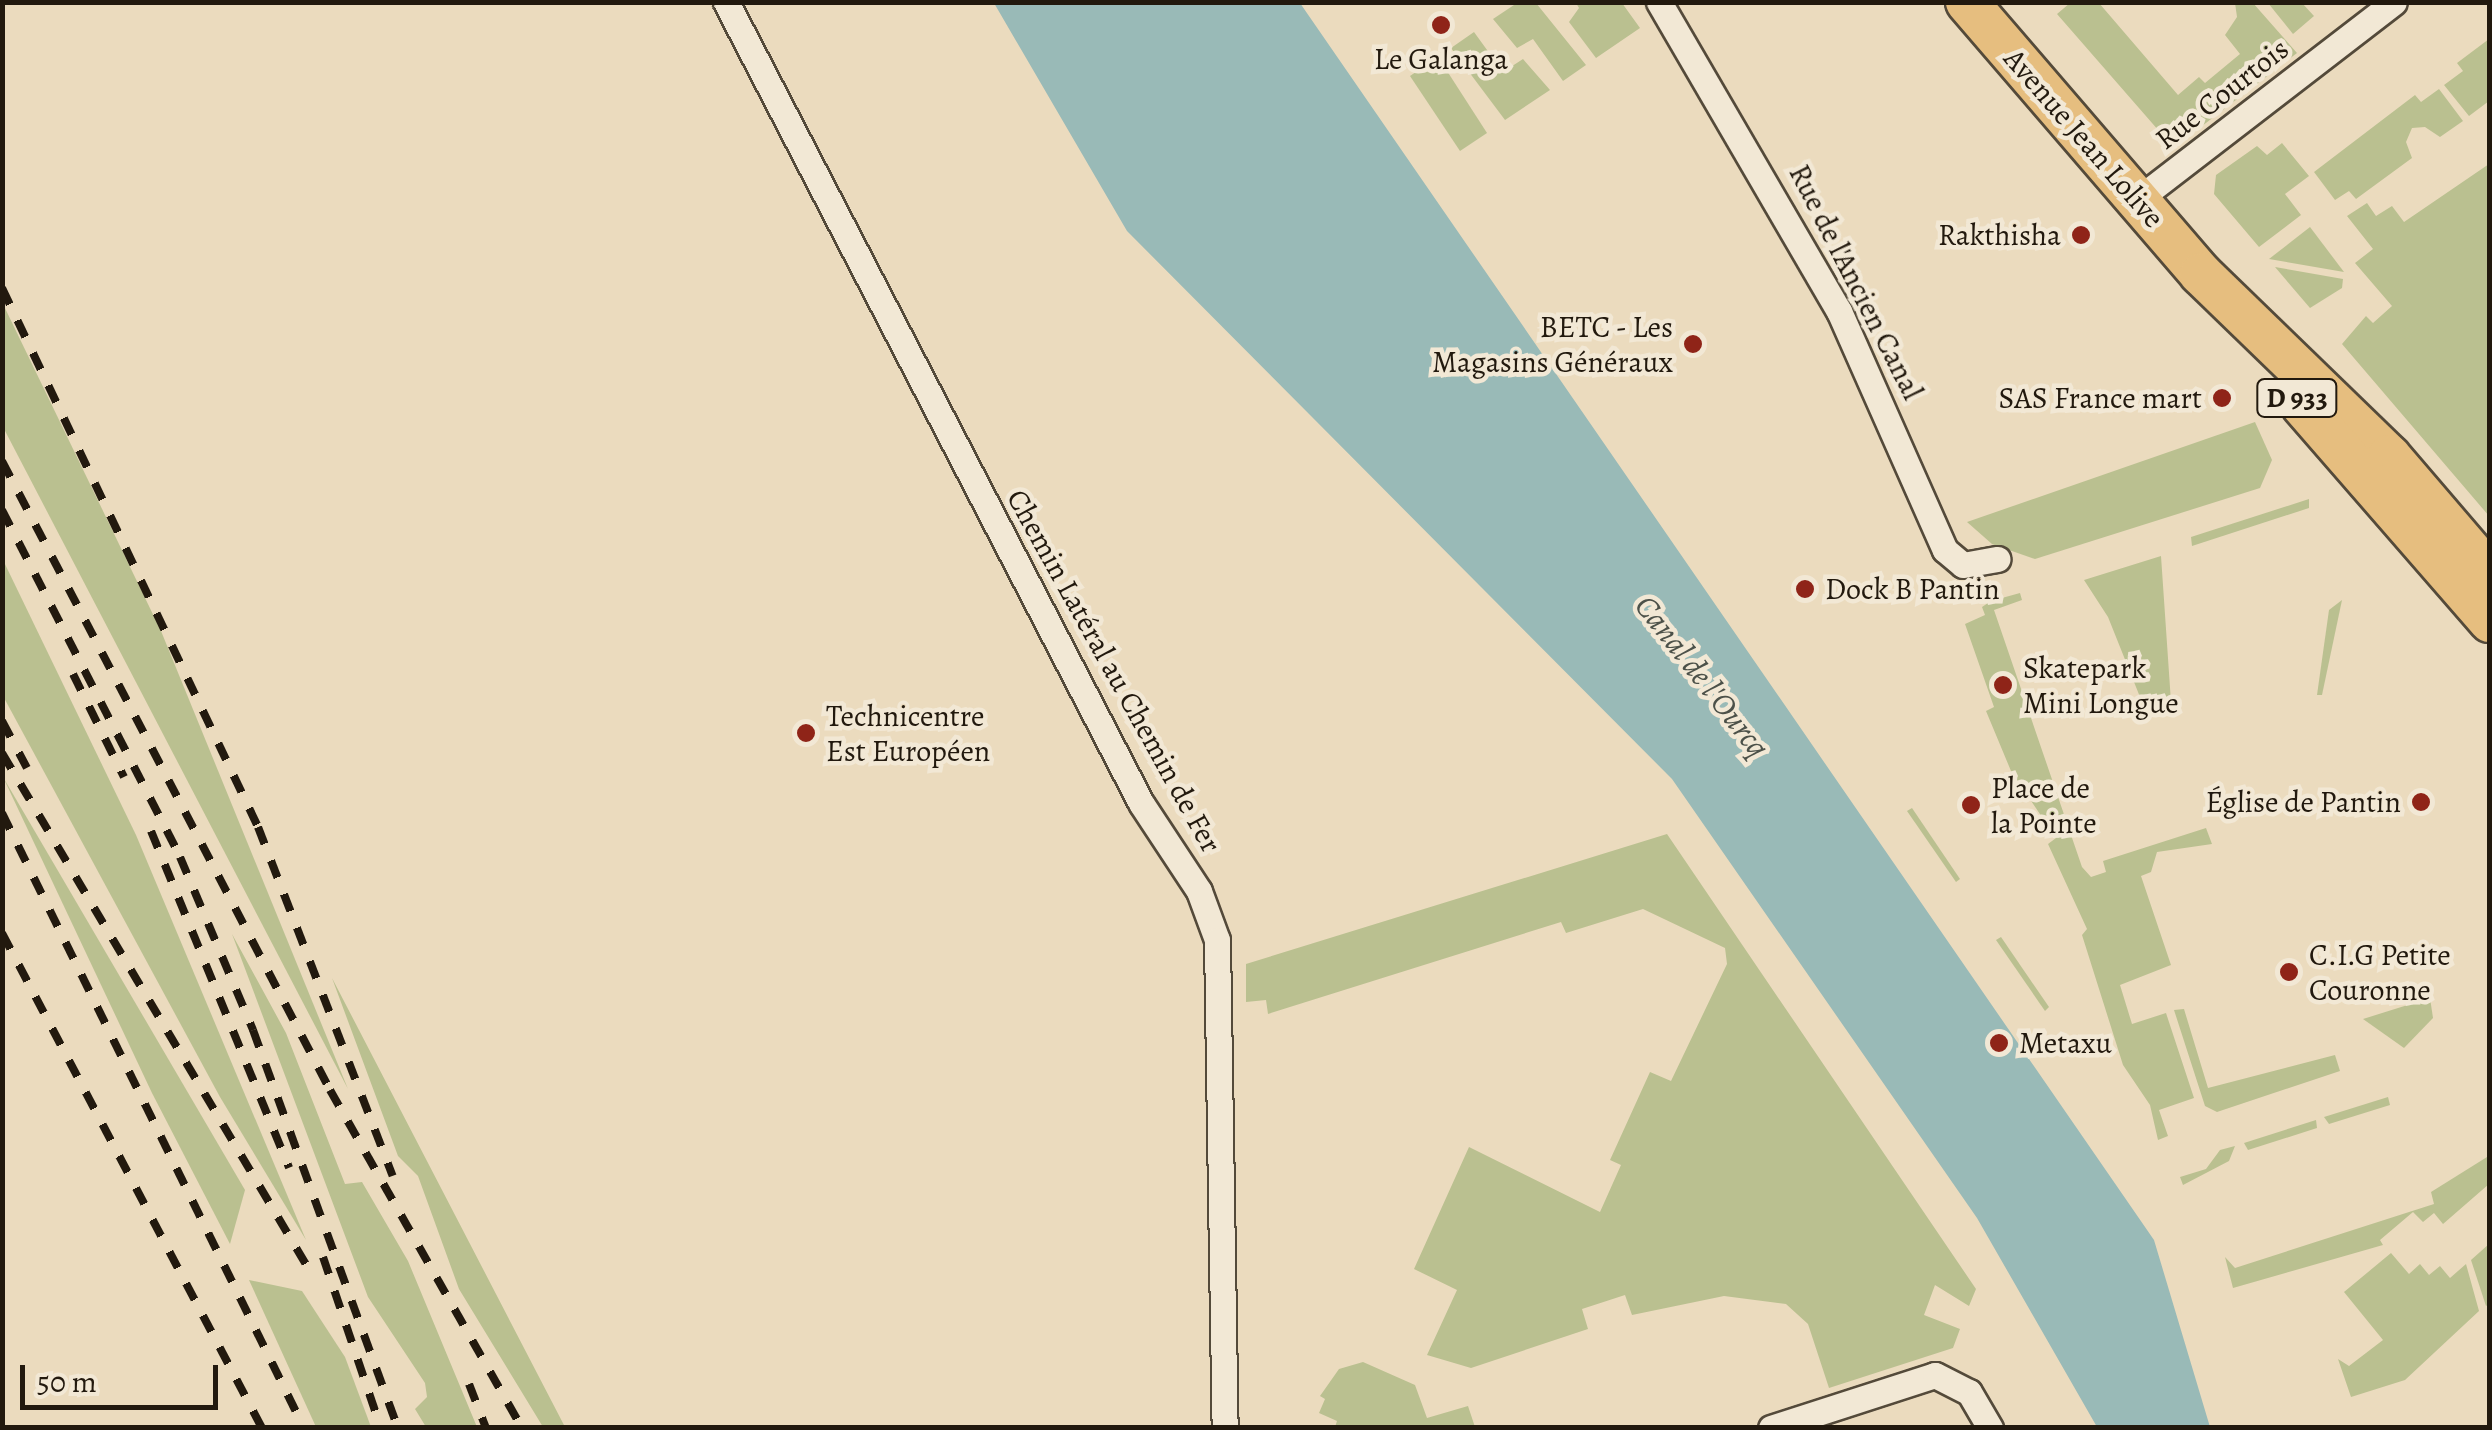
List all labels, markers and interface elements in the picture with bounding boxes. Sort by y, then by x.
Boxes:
marker: Le Galanga [1430,14,1452,36]
street label: Rue Courtois [2148,31,2296,157]
place label: Le Galanga [1374,41,1508,77]
street label: Avenue Jean Lolive [1996,41,2172,235]
street label: Rue de l'Ancien Canal [1781,158,1931,406]
place label: Rakthisha [1938,217,2061,253]
marker: Rakthisha [2070,224,2092,246]
place label: BETC - Les Magasins Généraux [1432,309,1673,380]
marker: BETC - Les Magasins Généraux [1682,333,1704,355]
road number: D 933 [2254,375,2340,421]
place label: SAS France mart [1998,380,2202,416]
marker: SAS France mart [2211,387,2233,409]
street label: Chemin Latéral au Chemin de Fer [999,483,1229,859]
place label: Dock B Pantin [1825,571,2000,607]
marker: Dock B Pantin [1794,578,1816,600]
water label: Canal de l'Ourcq [1627,587,1777,765]
place label: Skatepark Mini Longue [2023,650,2179,720]
marker: Skatepark Mini Longue [1992,674,2014,696]
place label: Technicentre Est Européen [826,698,990,768]
marker: Technicentre Est Européen [795,722,817,744]
place label: Place de la Pointe [1991,770,2097,840]
place label: Église de Pantin [2206,784,2401,820]
marker: Église de Pantin [2410,791,2432,813]
marker: Place de la Pointe [1960,794,1982,816]
place label: C.I.G Petite Couronne [2309,937,2451,1008]
marker: C.I.G Petite Couronne [2278,961,2300,983]
place label: Metaxu [2019,1025,2112,1061]
marker: Metaxu [1988,1032,2010,1054]
scale bar [25,1345,222,1407]
text: 50 m [37,1362,97,1402]

